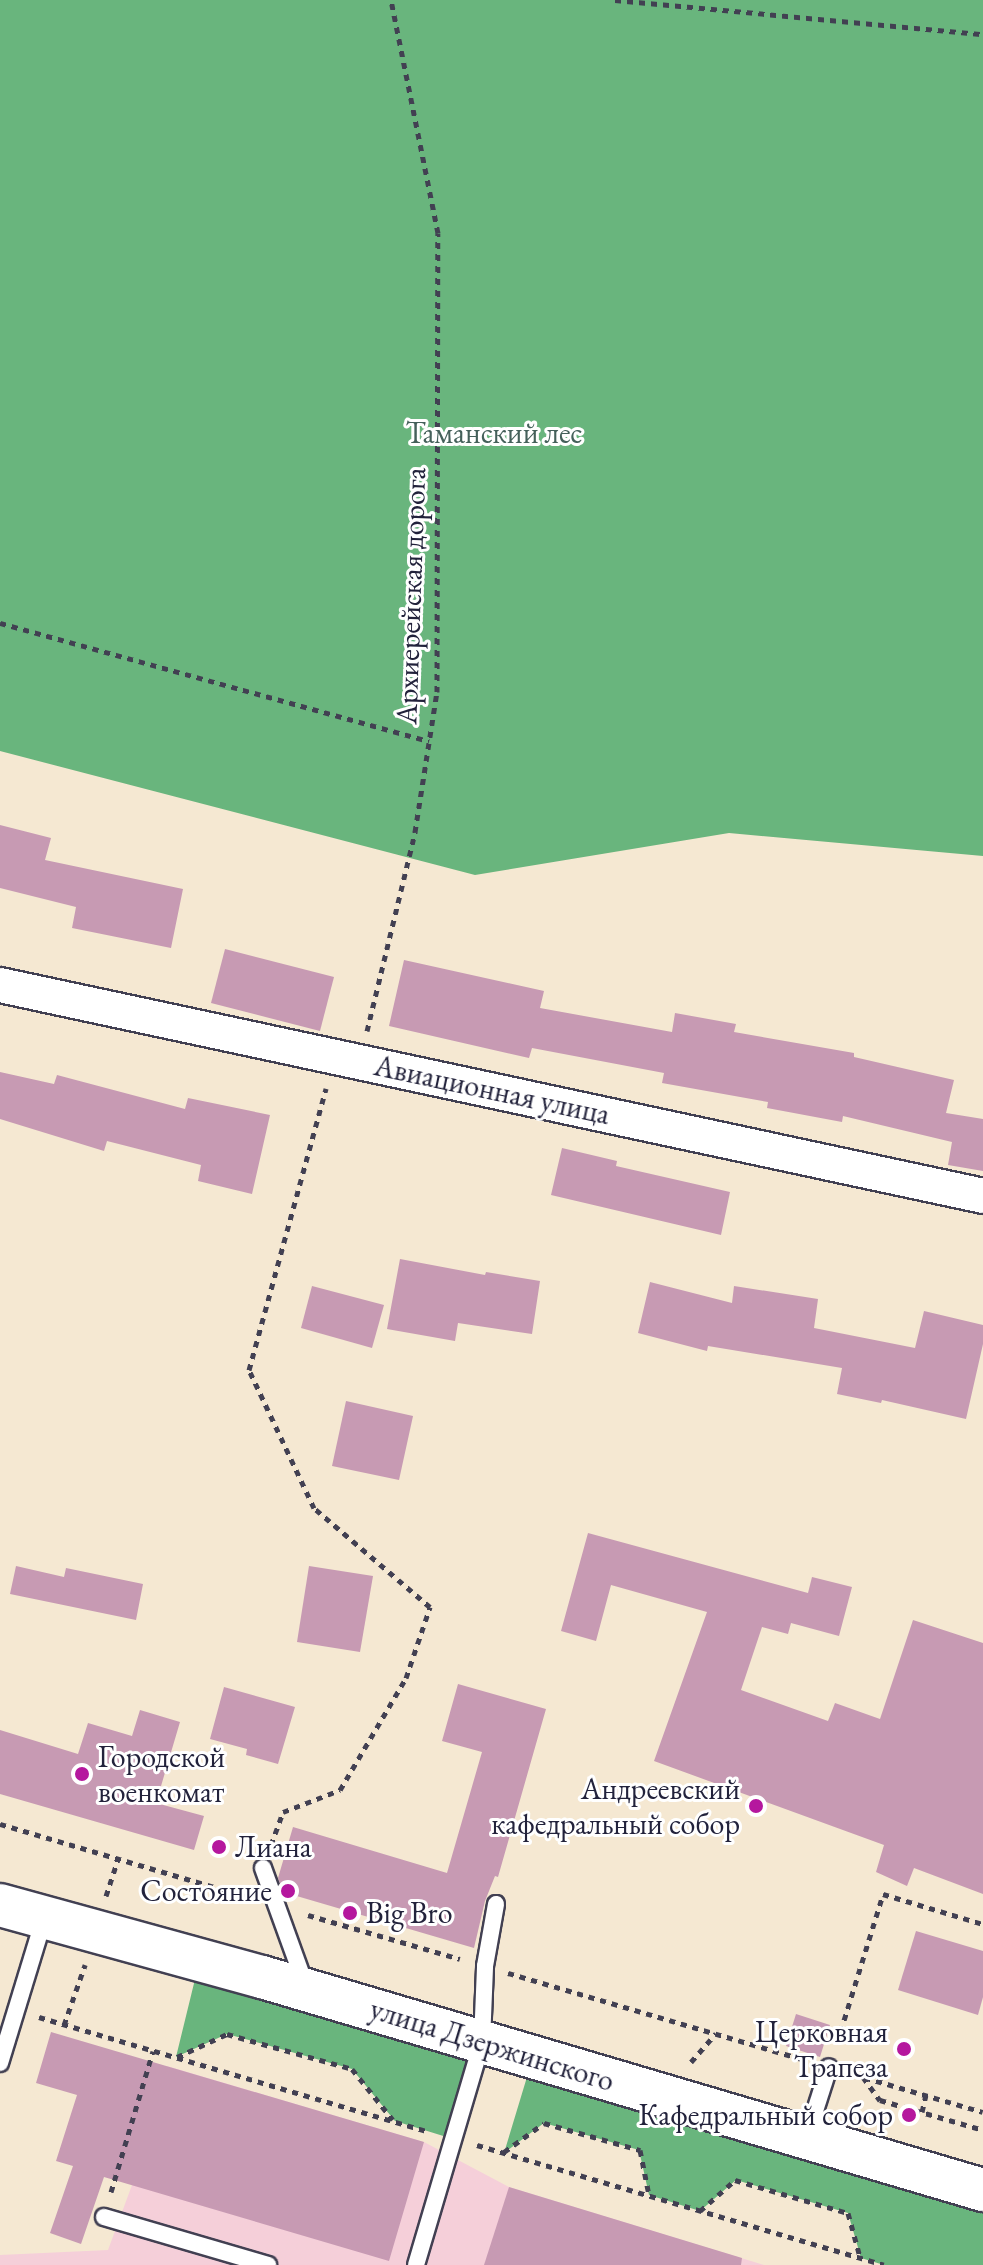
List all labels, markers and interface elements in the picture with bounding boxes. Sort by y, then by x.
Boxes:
park label: Таманский лес [405,415,583,451]
street label: Архиерейская дорога [389,467,433,725]
street label: Авиационная улица [371,1047,613,1133]
place label: Городской военкомат [98,1739,225,1810]
marker: Городской военкомат [73,1765,91,1783]
place label: Андреевский кафедральный собор [491,1771,740,1842]
marker: Андреевский кафедральный собор [747,1797,765,1815]
place label: Лиана [235,1829,312,1865]
marker: Лиана [210,1838,228,1856]
place label: Состояние [140,1873,272,1909]
marker: Состояние [279,1882,297,1900]
place label: Big Bro [366,1895,452,1931]
marker: Big Bro [341,1904,359,1922]
street label: улица Дзержинского [366,1991,618,2099]
place label: Церковная Трапеза [755,2014,888,2084]
marker: Церковная Трапеза [895,2040,913,2058]
place label: Кафедральный собор [638,2097,893,2133]
marker: Кафедральный собор [900,2106,918,2124]

